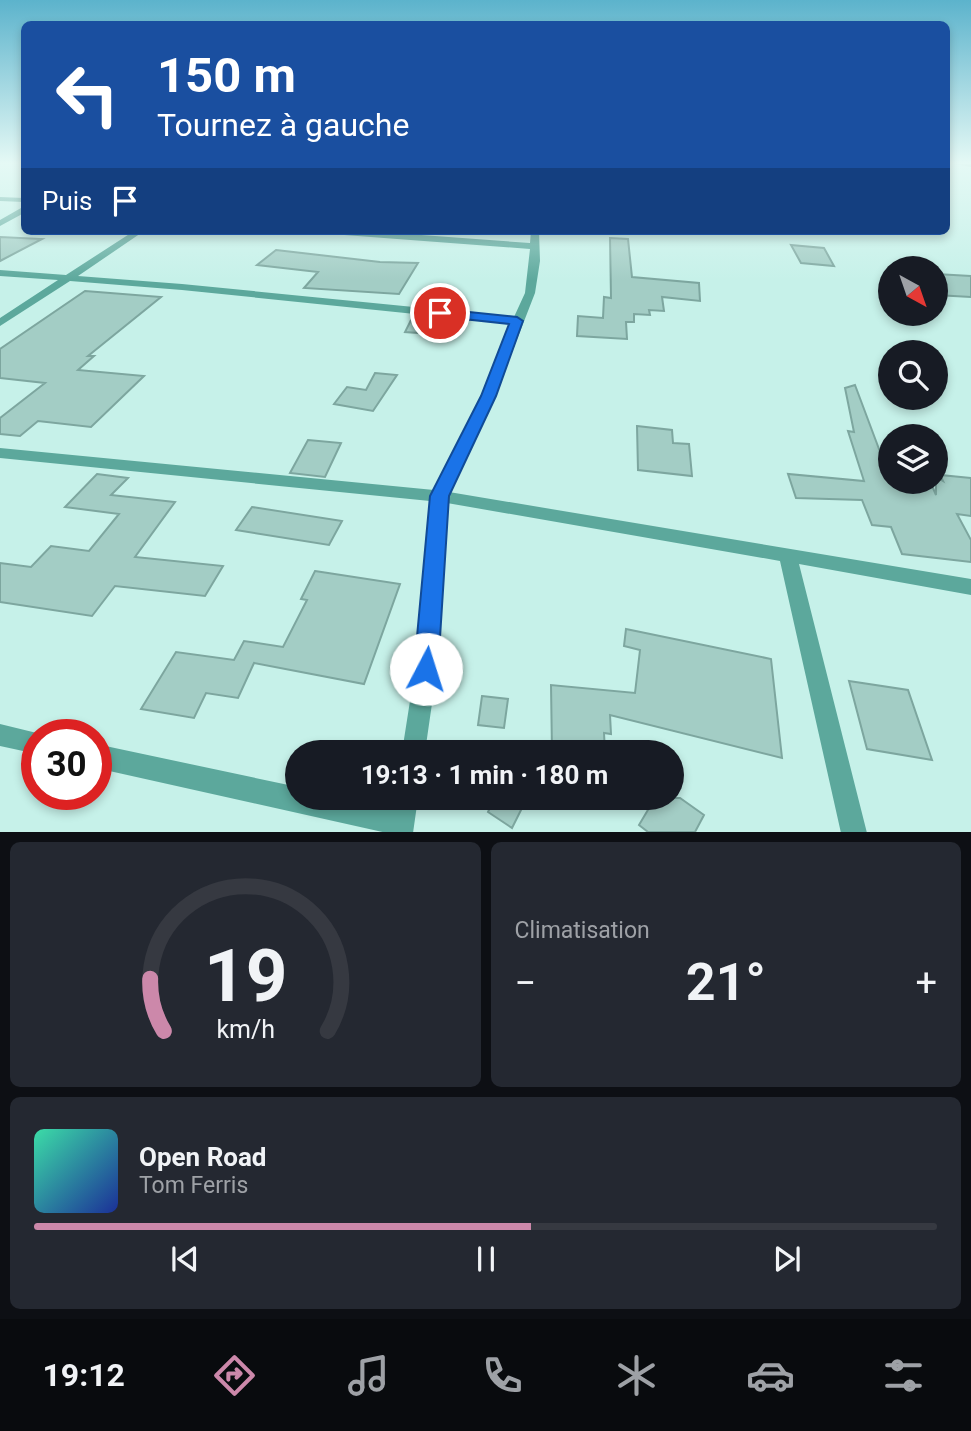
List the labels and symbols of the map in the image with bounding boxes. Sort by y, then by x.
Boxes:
north arrow [878,256,948,326]
pin [410,283,470,343]
position arrow [389,632,463,706]
speed limit sign: 30 [21,719,112,810]

